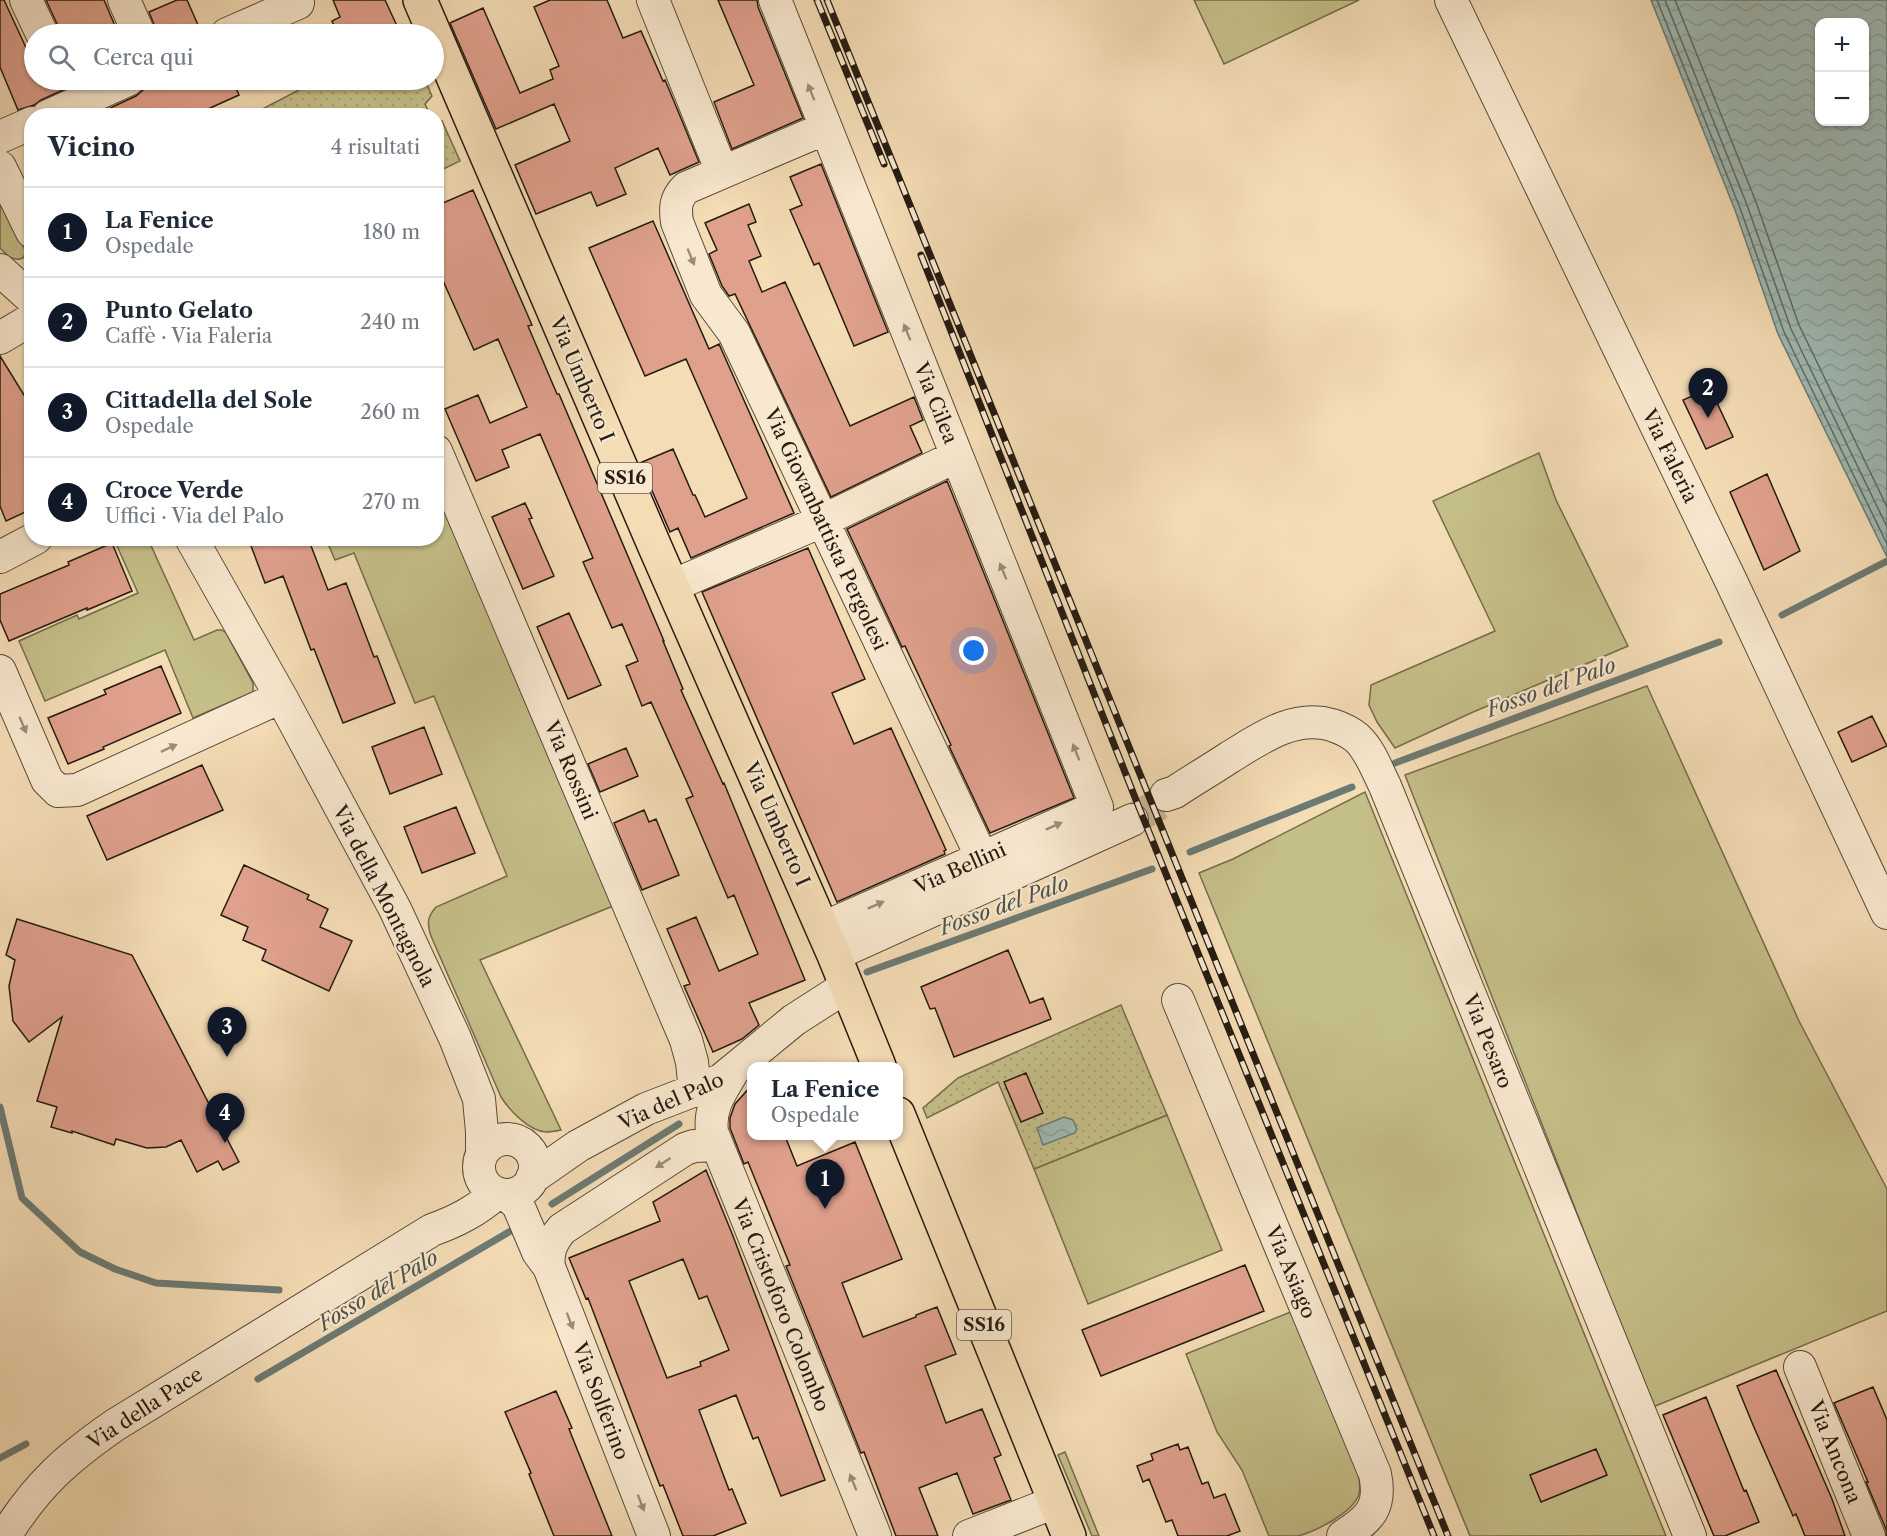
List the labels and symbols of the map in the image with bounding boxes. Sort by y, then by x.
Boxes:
one-way arrow [806,83,816,101]
one-way arrow [686,248,696,266]
street label: Via Umberto I [544,312,619,445]
one-way arrow [902,322,912,340]
street label: Via Cilea [909,358,963,447]
pin: 2 [1688,368,1728,418]
street label: Via Giovanbattista Pergolesi [759,403,893,654]
street label: Via Faleria [1637,404,1703,507]
road number: SS16 [598,463,652,493]
one-way arrow [998,562,1008,580]
your location [959,636,988,665]
water label: Fosso del Palo [1481,652,1619,723]
one-way arrow [19,716,28,734]
street label: Via Rossini [539,716,603,823]
one-way arrow [1071,743,1081,761]
one-way arrow [160,744,177,753]
street label: Via Umberto I [738,757,815,890]
street label: Via della Montagnola [327,800,441,991]
one-way arrow [1046,821,1063,830]
street label: Via Bellini [909,837,1010,899]
water label: Fosso del Palo [934,870,1072,941]
one-way arrow [868,900,886,910]
street label: Via Pesaro [1458,989,1518,1092]
pin: 3 [208,1008,246,1057]
street label: Via del Palo [614,1067,727,1135]
pin: 4 [206,1094,244,1143]
one-way arrow [655,1158,671,1169]
pin: 1 [806,1160,844,1209]
street label: Via Cristoforo Colombo [727,1194,835,1415]
street label: Via Asiago [1260,1221,1321,1322]
water label: Fosso del Palo [312,1244,443,1337]
road number: SS16 [957,1310,1011,1340]
one-way arrow [566,1312,575,1330]
street label: Via Solferino [567,1338,634,1463]
street label: Via della Pace [82,1362,207,1455]
street label: Via Ancona [1803,1396,1867,1507]
one-way arrow [848,1473,857,1491]
one-way arrow [637,1494,646,1512]

